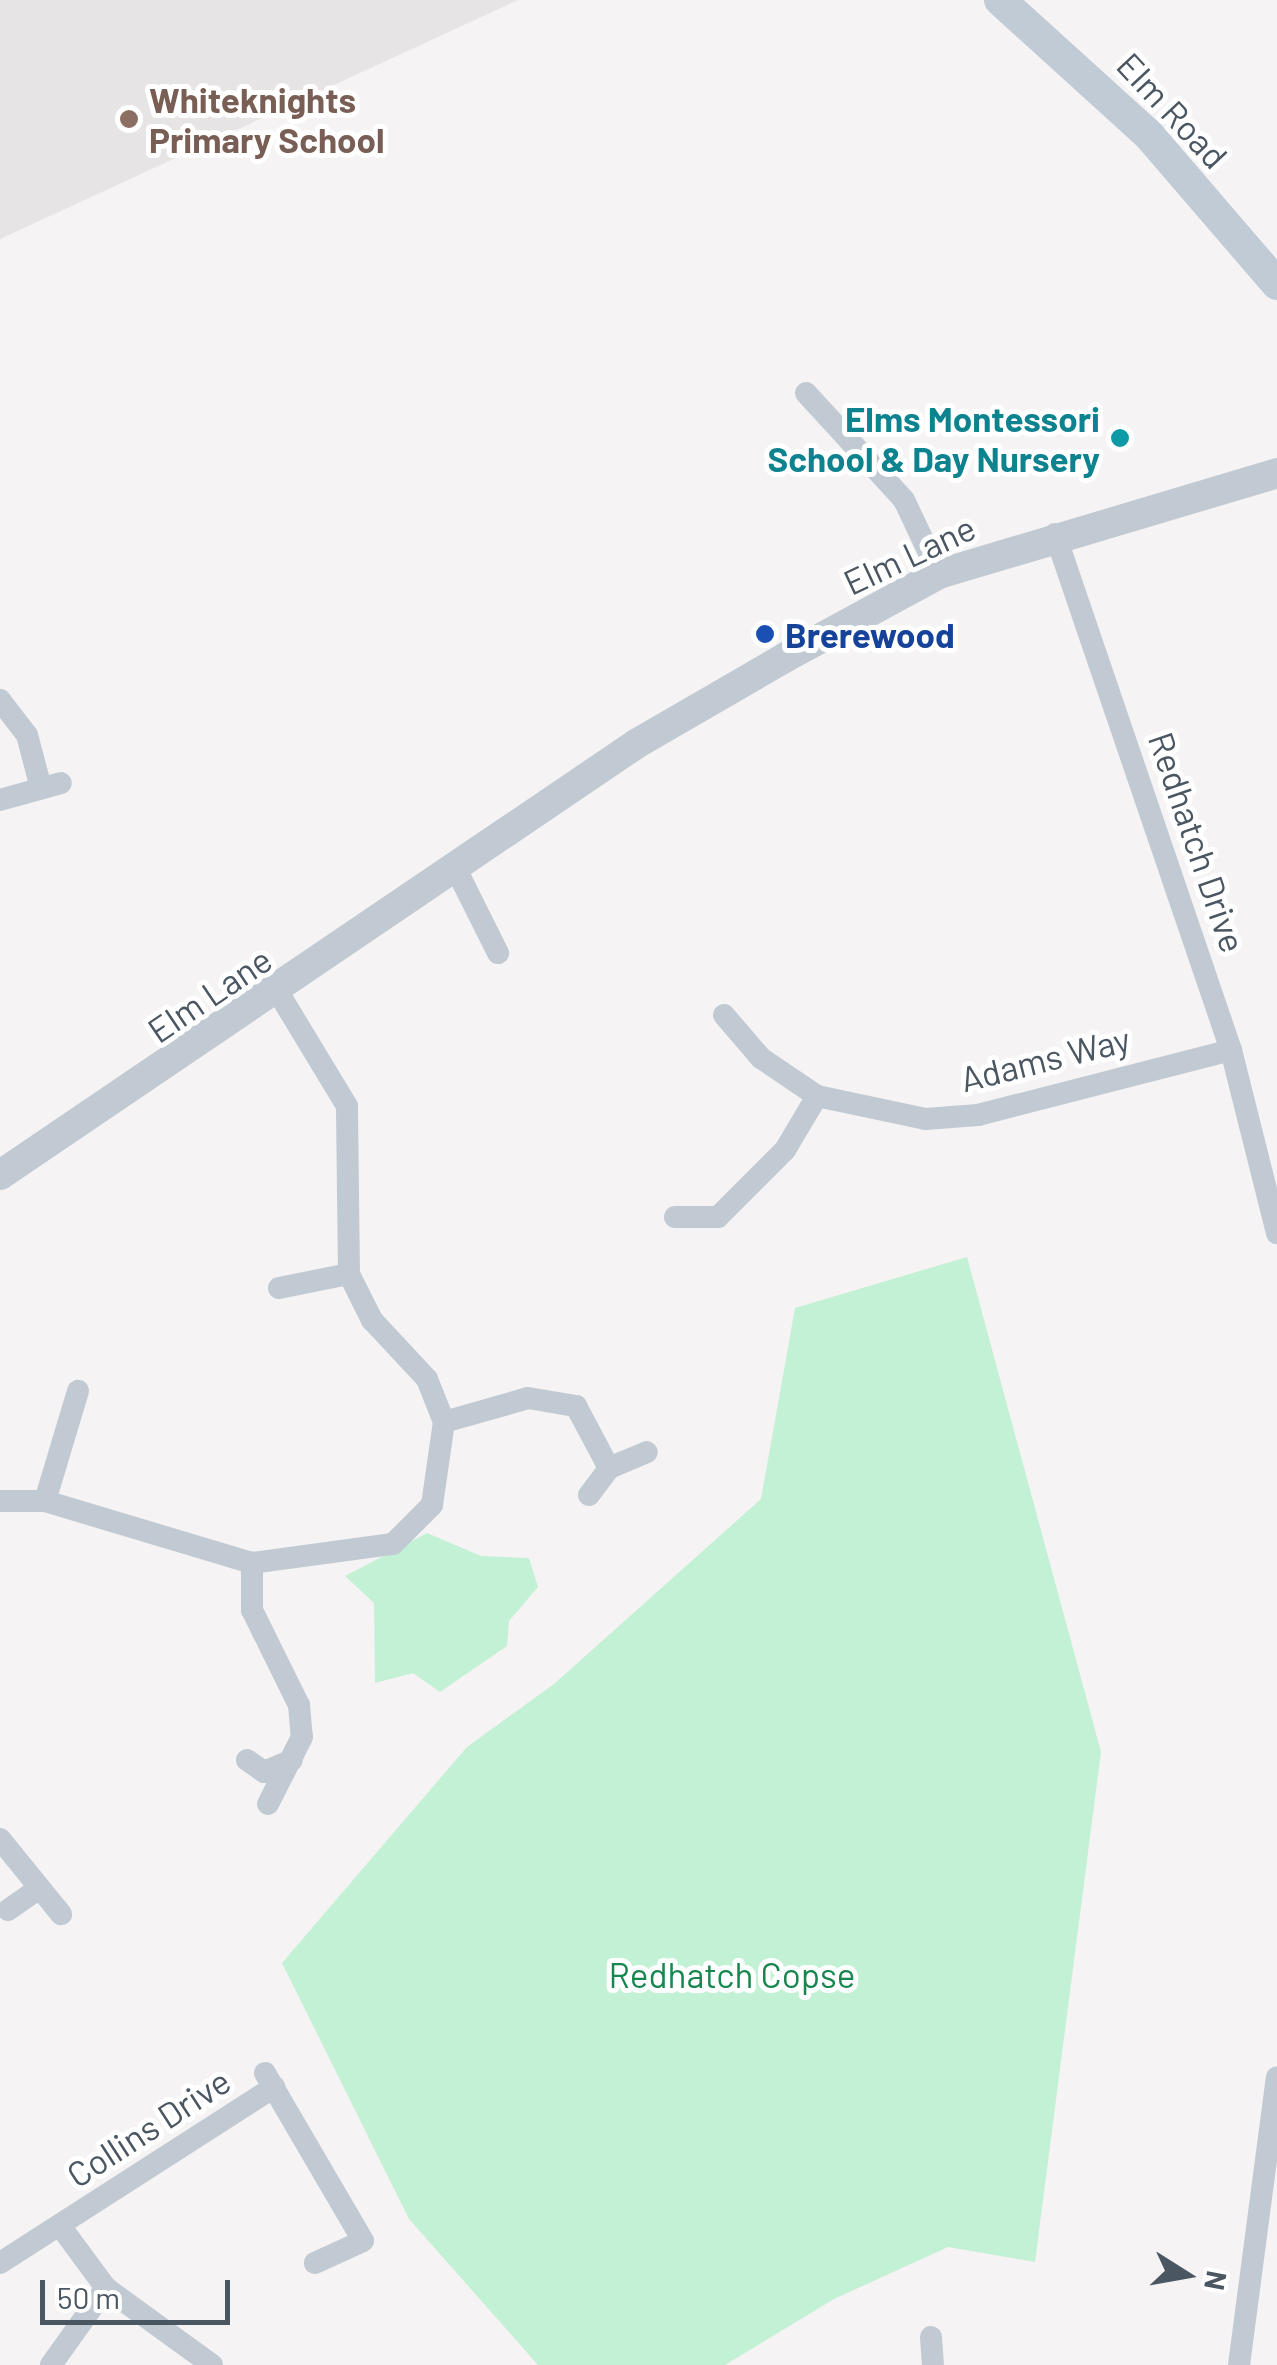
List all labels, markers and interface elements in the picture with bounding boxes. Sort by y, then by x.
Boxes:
street label: Elm Road [1109,44,1237,176]
place label: Whiteknights Primary School [149,78,385,160]
marker: Whiteknights Primary School [118,108,140,130]
place label: Elms Montessori School & Day Nursery [767,397,1100,479]
marker: Elms Montessori School & Day Nursery [1109,427,1131,449]
street label: Elm Lane [837,505,981,603]
place label: Brerewood [785,613,955,655]
marker: Brerewood [754,623,776,645]
street label: Redhatch Drive [1141,726,1255,958]
street label: Elm Lane [139,937,279,1051]
street label: Adams Way [956,1017,1134,1099]
park label: Redhatch Copse [608,1953,856,1995]
street label: Collins Drive [59,2059,237,2195]
north arrow [1137,2225,1237,2325]
scale bar [45,2260,235,2322]
text: N [1198,2268,1235,2293]
text: 50 m [57,2279,120,2315]

